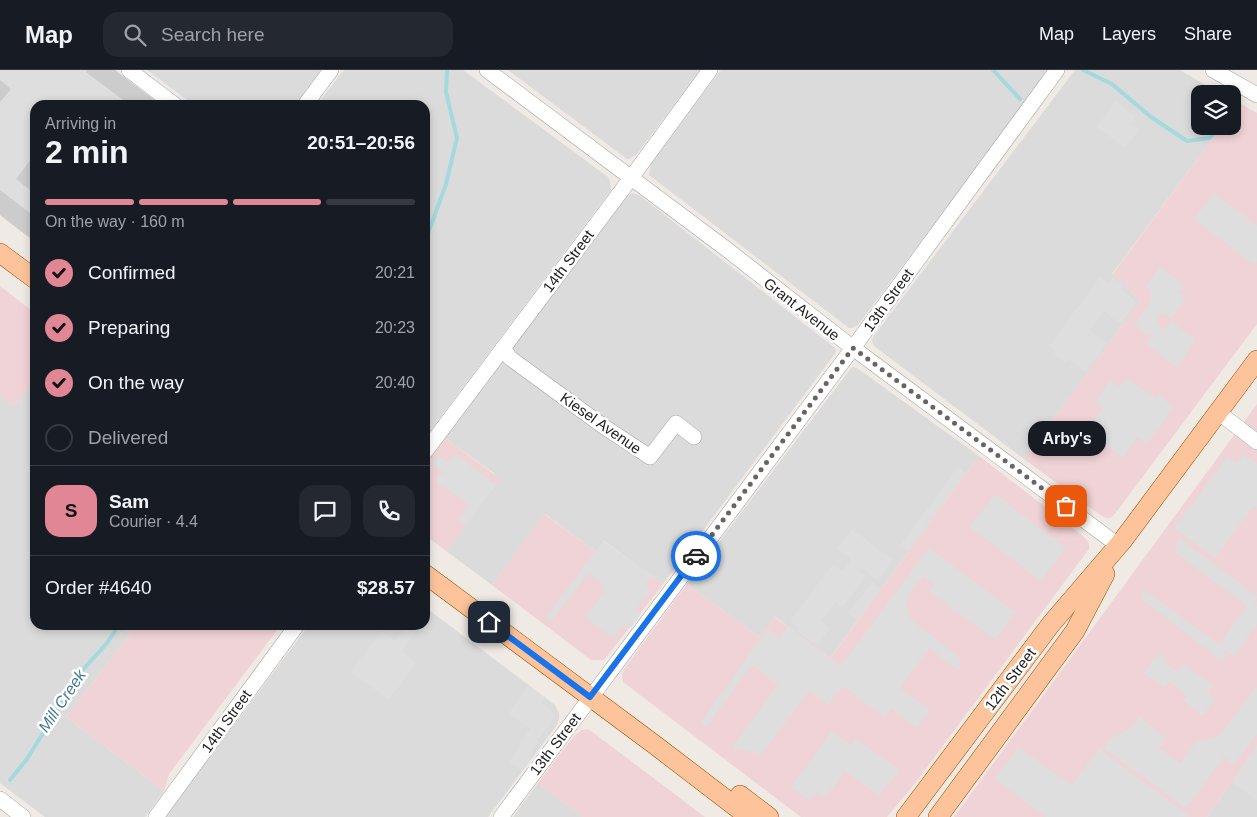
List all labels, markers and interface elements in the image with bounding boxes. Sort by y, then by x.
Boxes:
search box [103,12,453,57]
text: Map [25,21,73,48]
icon: search [121,21,149,49]
text: Search here [161,24,265,45]
text: Map [1039,24,1074,44]
text: Layers [1102,24,1156,44]
text: Share [1184,24,1232,44]
map controls [1191,85,1241,135]
button: layers [1191,85,1241,135]
text: Arriving in [45,115,116,132]
text: 20:51–20:56 [307,132,415,153]
text: 2 min [45,134,129,170]
text: On the way · 160 m [45,213,185,230]
street label: 14th Street [539,226,597,295]
icon: check [45,259,73,287]
text: Confirmed [88,262,176,283]
text: 20:21 [375,264,415,281]
street label: 13th Street [860,265,917,335]
street label: Grant Avenue [761,274,843,344]
icon: check [45,314,73,342]
text: Preparing [88,317,170,338]
text: 20:23 [375,319,415,336]
icon: check [45,369,73,397]
text: On the way [88,372,184,393]
text: 20:40 [375,374,415,391]
street label: Kiesel Avenue [557,389,645,457]
callout: Arby's [1027,421,1105,456]
text: Delivered [88,427,168,448]
text: Arby's [1042,430,1092,447]
button: chat [299,485,351,537]
button: phone [363,485,415,537]
pin [1045,485,1087,527]
text: Sam [109,491,149,512]
icon: bag [1052,492,1080,520]
text: S [65,500,77,521]
text: Courier · 4.4 [109,513,198,530]
courier [671,531,721,581]
icon: car [682,542,710,570]
text: Order #4640 [45,577,152,598]
text: $28.57 [357,577,415,598]
pin [468,601,510,643]
icon: home [475,608,503,636]
street label: 12th Street [981,644,1039,713]
water label: Mill Creek [35,666,89,735]
street label: 14th Street [198,686,255,756]
street label: 13th Street [526,709,584,778]

